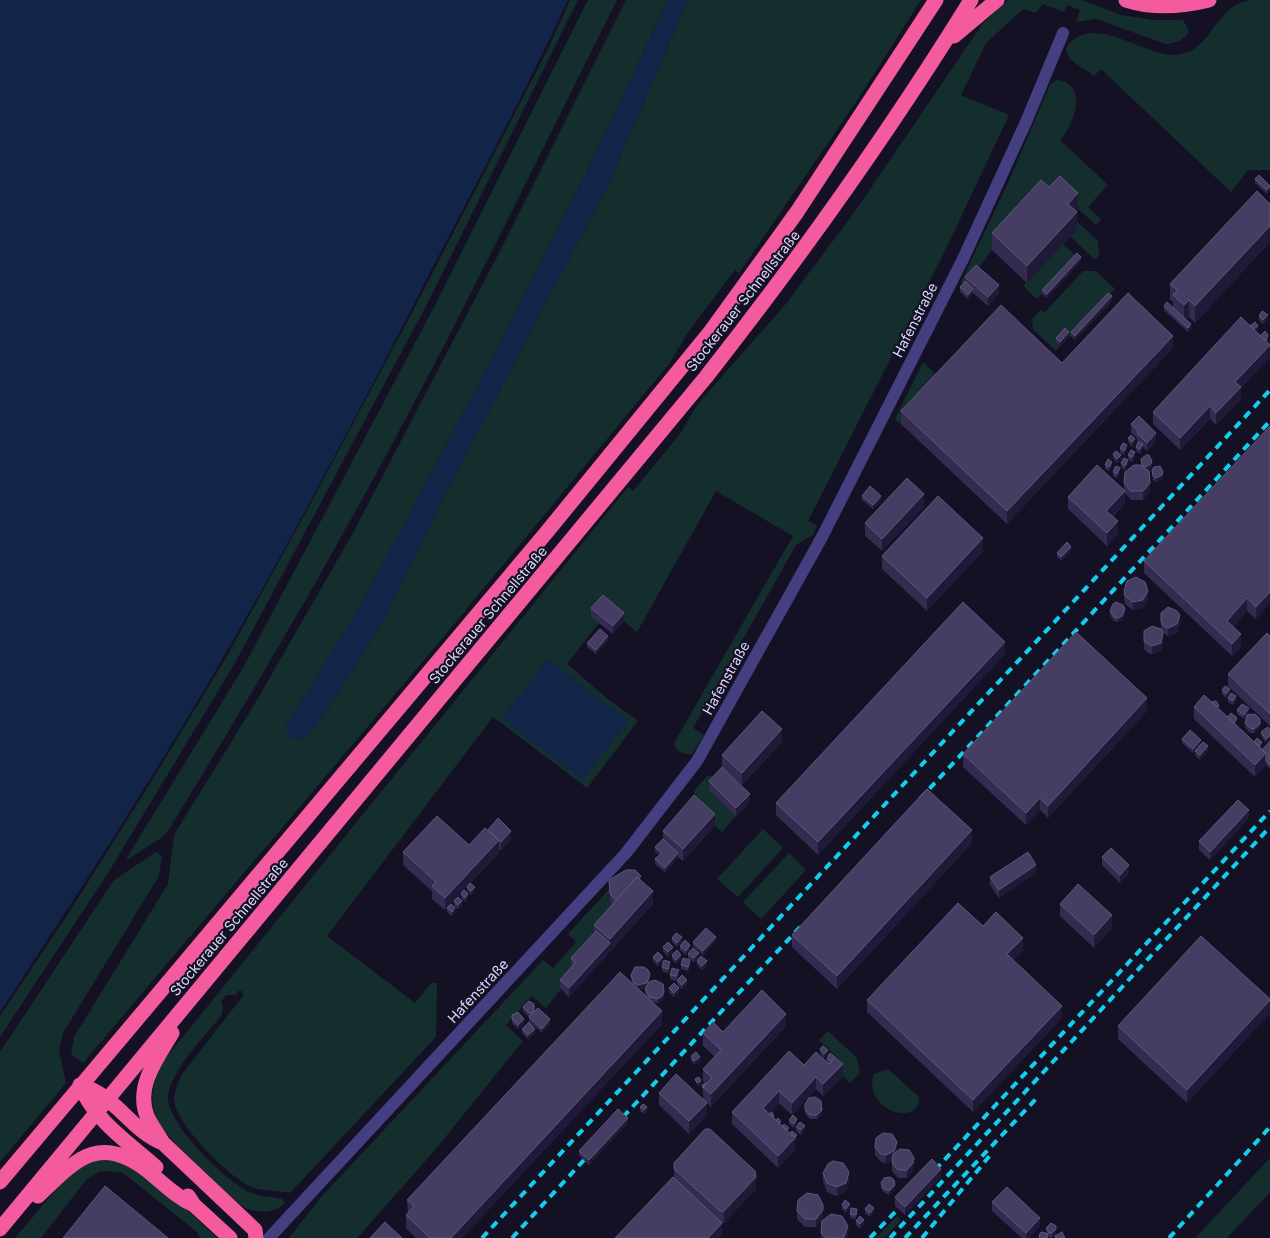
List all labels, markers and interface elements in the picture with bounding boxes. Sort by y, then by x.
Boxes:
street label: Stockerauer Schnellstraße [682,227,803,375]
street label: Hafenstraße [889,280,941,360]
street label: Stockerauer Schnellstraße [425,542,550,687]
street label: Hafenstraße [698,638,753,717]
street label: Stockerauer Schnellstraße [166,854,291,999]
street label: Hafenstraße [444,955,512,1026]

